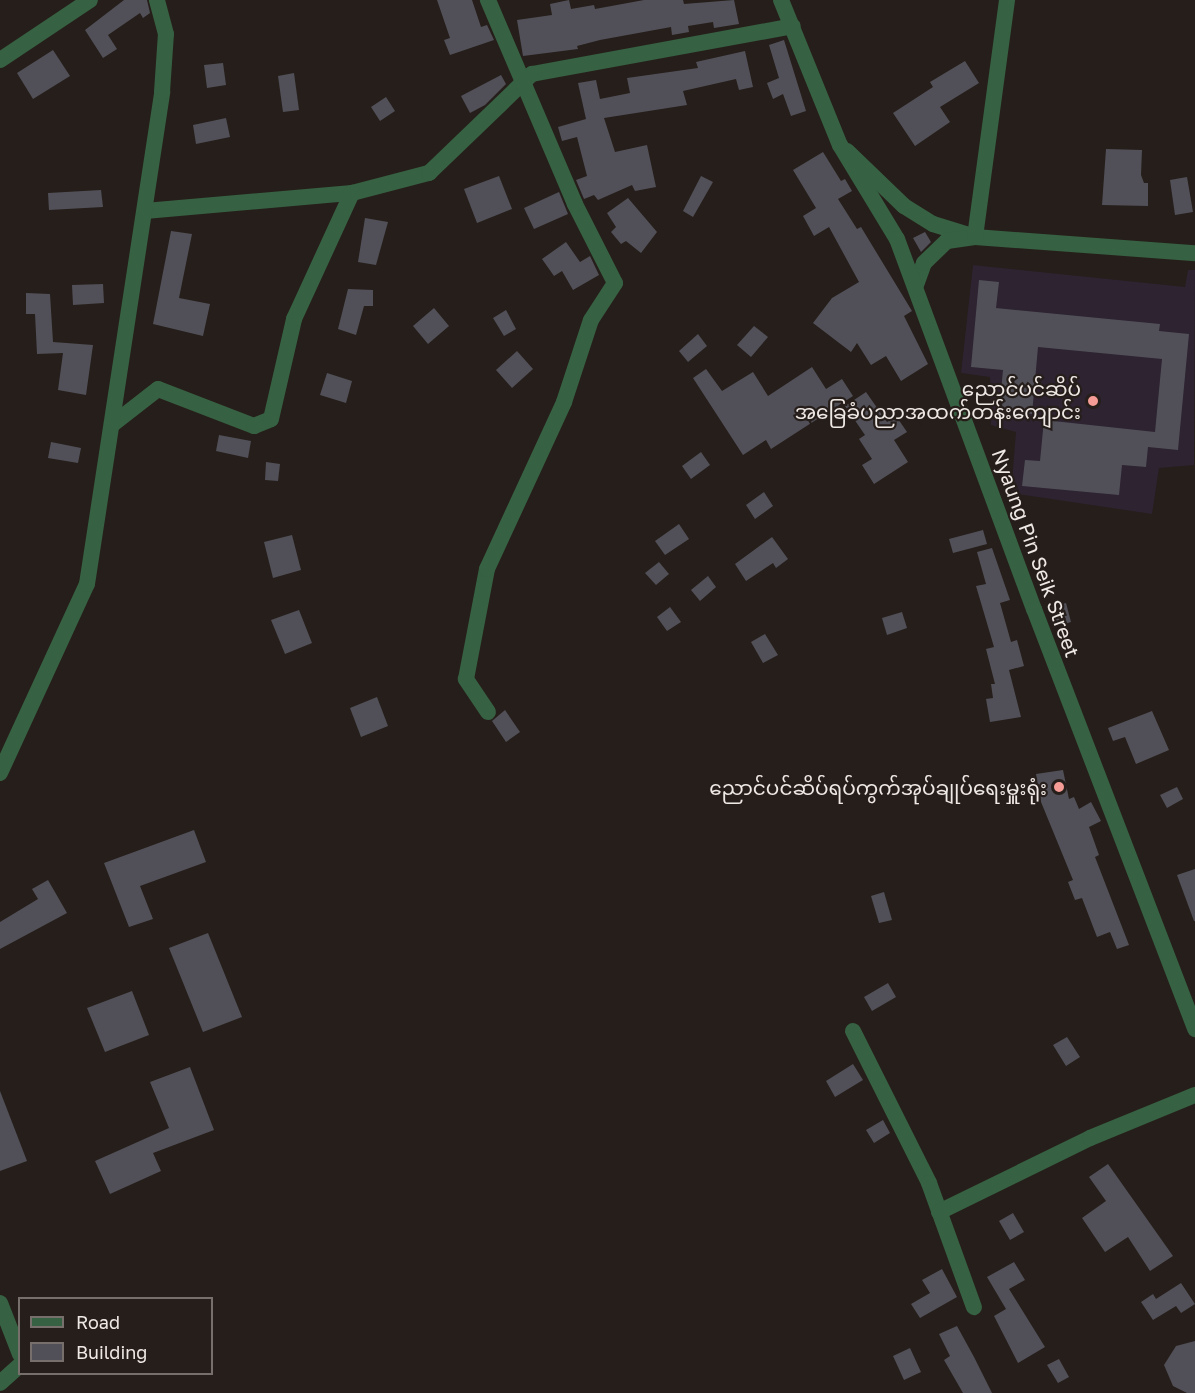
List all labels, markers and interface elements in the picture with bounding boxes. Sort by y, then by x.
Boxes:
place label: ညောင်ပင်ဆိပ် အခြေခံပညာအထက်တန်းကျောင်း [795,377,1081,424]
marker: ညောင်ပင်ဆိပ် အခြေခံပညာအထက်တန်းကျောင်း [1086,394,1100,408]
street label: Nyaung Pin Seik Street [987,446,1085,660]
place label: ညောင်ပင်ဆိပ်ရပ်ကွက်အုပ်ချုပ်ရေးမှူးရုံး [709,775,1047,799]
marker: ညောင်ပင်ဆိပ်ရပ်ကွက်အုပ်ချုပ်ရေးမှူးရုံး [1052,780,1066,794]
legend [18,1297,213,1375]
text: Road [76,1311,120,1333]
text: Building [76,1341,147,1363]

